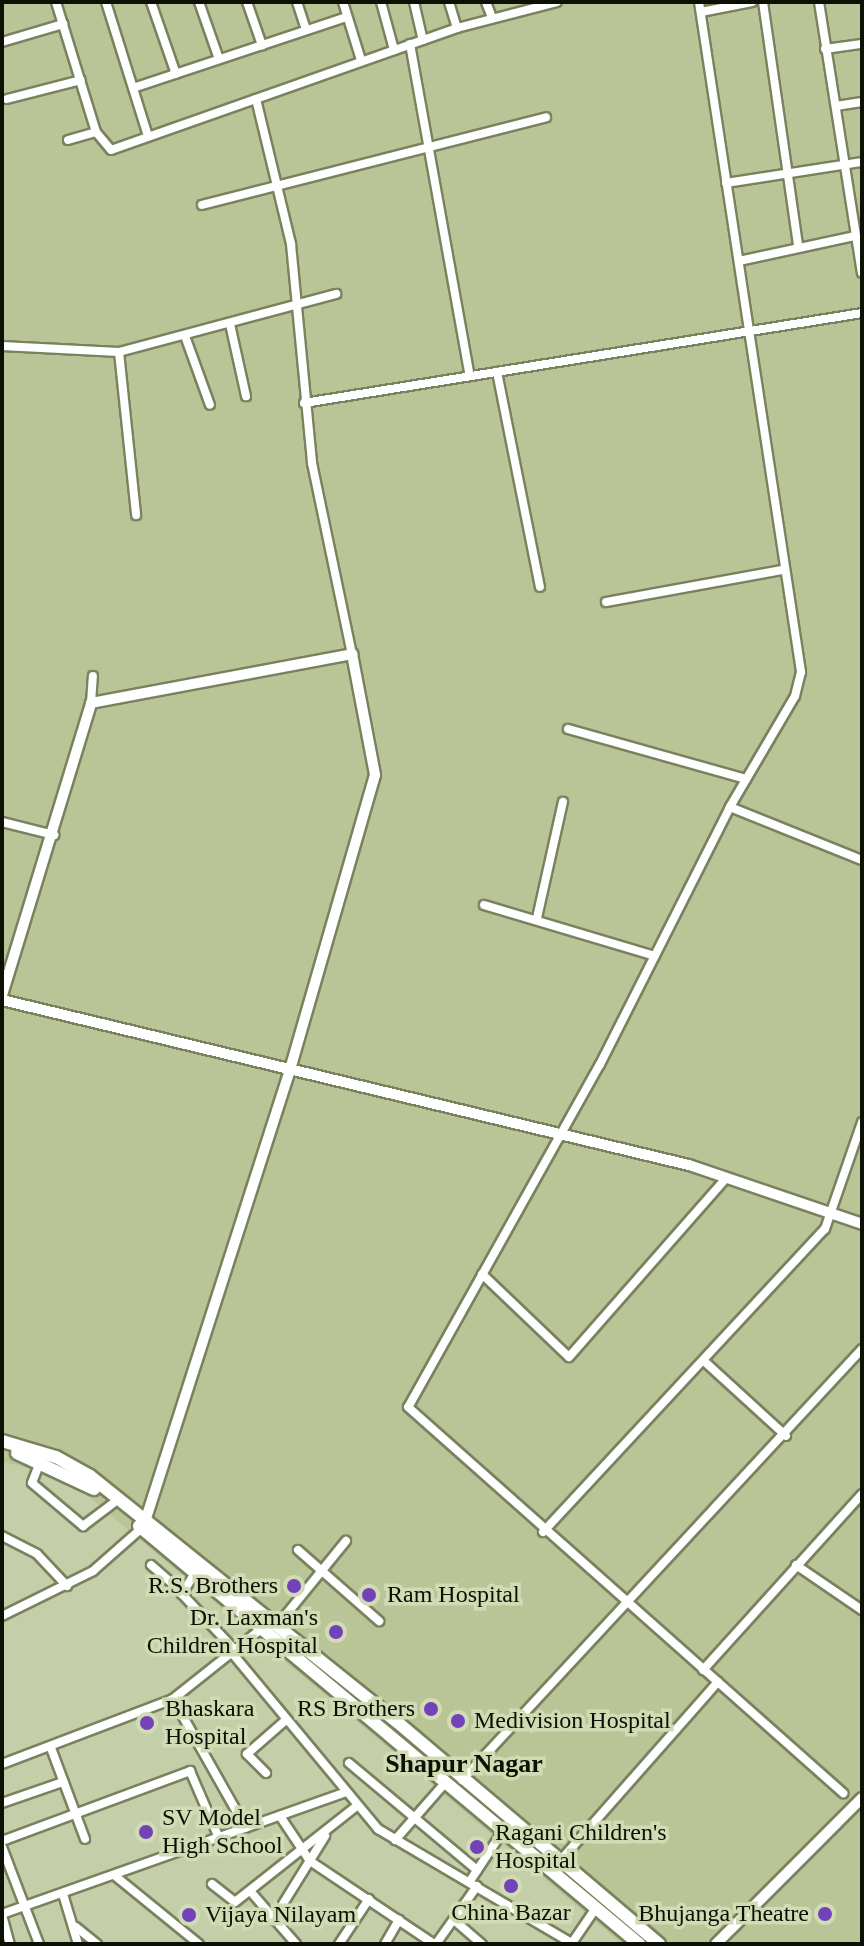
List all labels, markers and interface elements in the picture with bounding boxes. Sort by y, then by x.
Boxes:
place label: R.S. Brothers [148,1572,278,1600]
marker: R.S. Brothers [285,1577,303,1595]
place label: Ram Hospital [387,1581,520,1609]
marker: Ram Hospital [358,1584,380,1606]
place label: Dr. Laxman's Children Hospital [147,1604,318,1660]
marker: Dr. Laxman's Children Hospital [325,1621,347,1643]
place label: Bhaskara Hospital [165,1695,254,1751]
place label: RS Brothers [297,1695,415,1723]
marker: RS Brothers [422,1700,440,1718]
place label: Medivision Hospital [474,1707,671,1735]
marker: Bhaskara Hospital [136,1712,158,1734]
marker: Medivision Hospital [449,1712,467,1730]
district label: Shapur Nagar [385,1748,543,1780]
place label: SV Model High School [162,1804,283,1860]
place label: Ragani Children's Hospital [495,1819,667,1875]
marker: SV Model High School [137,1823,155,1841]
marker: Ragani Children's Hospital [466,1836,488,1858]
marker: China Bazar [502,1877,520,1895]
place label: China Bazar [451,1899,571,1927]
place label: Bhujanga Theatre [638,1900,809,1928]
place label: Vijaya Nilayam [205,1901,356,1929]
marker: Bhujanga Theatre [816,1905,834,1923]
marker: Vijaya Nilayam [180,1906,198,1924]

